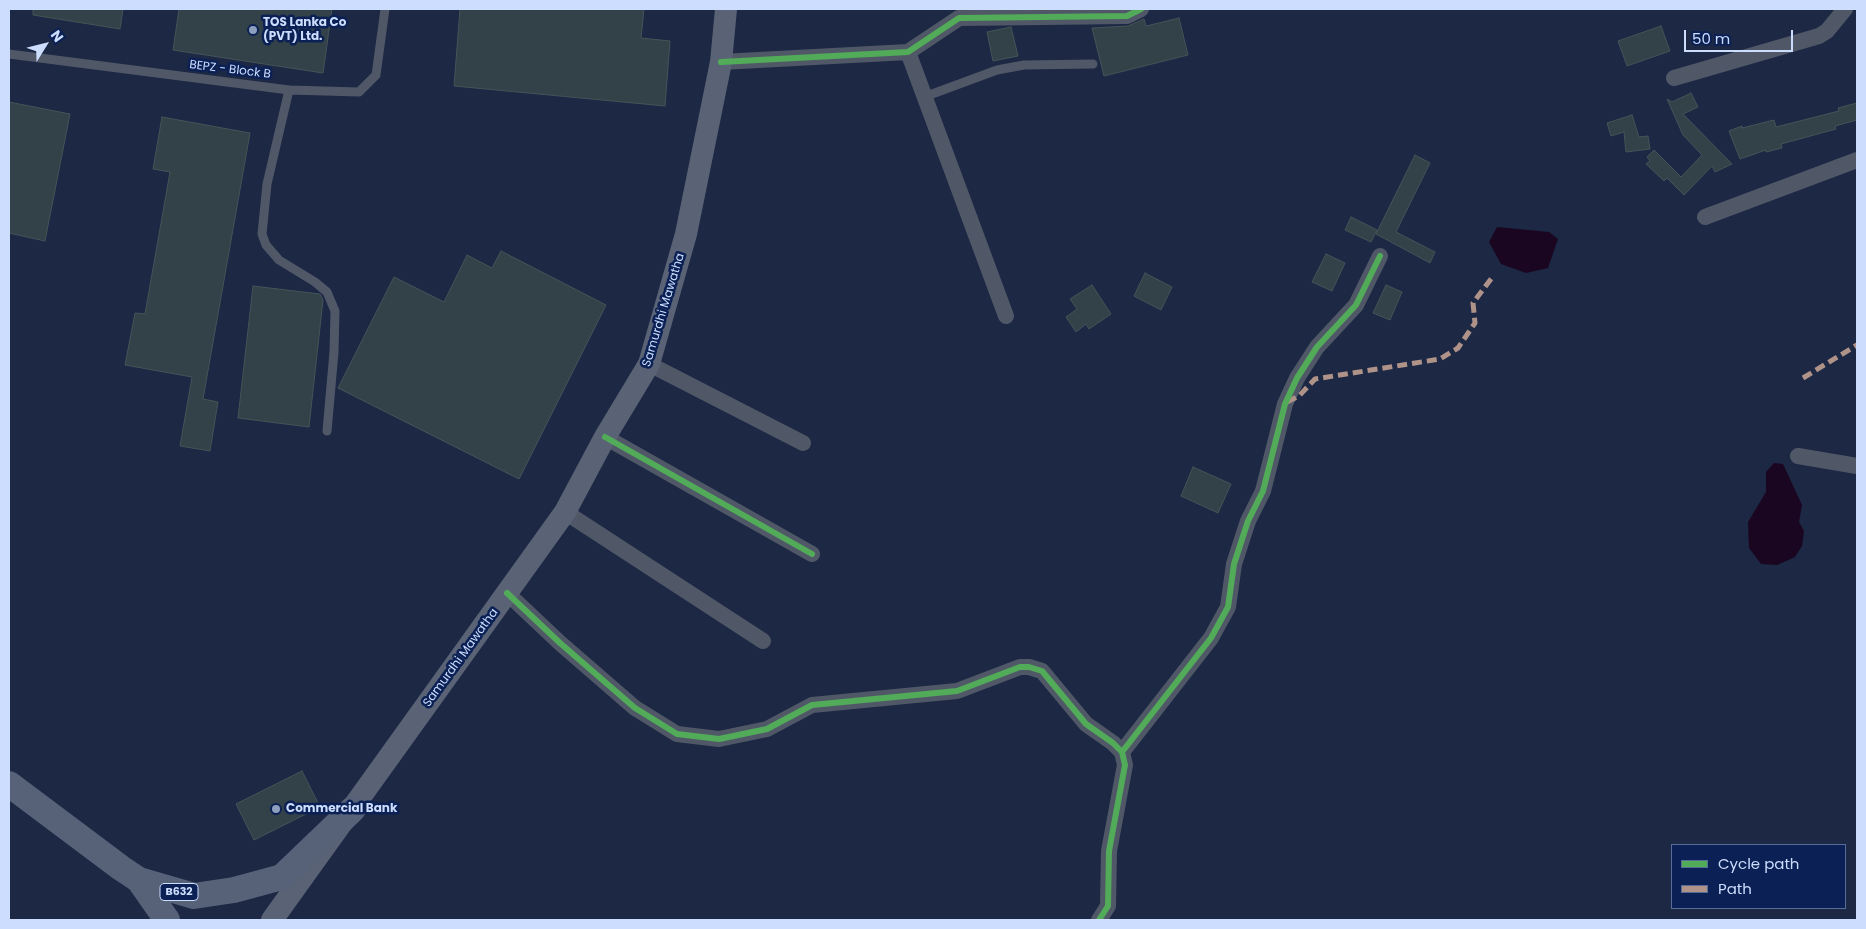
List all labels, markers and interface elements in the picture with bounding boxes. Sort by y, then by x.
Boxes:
place label: TOS Lanka Co (PVT) Ltd. [263,16,346,44]
north arrow [20,20,70,70]
scale bar [1686,20,1795,52]
marker: TOS Lanka Co (PVT) Ltd. [247,24,259,36]
text: N [46,26,68,46]
text: 50 m [1692,28,1730,49]
street label: BEPZ - Block B [188,58,272,82]
street label: Samurdhi Mawatha [640,251,688,369]
street label: Samurdhi Mawatha [420,606,502,710]
place label: Commercial Bank [286,802,397,816]
marker: Commercial Bank [270,803,282,815]
legend [1671,844,1846,909]
text: Cycle path [1718,853,1799,874]
text: Path [1718,878,1752,899]
road number: B632 [160,884,198,900]

